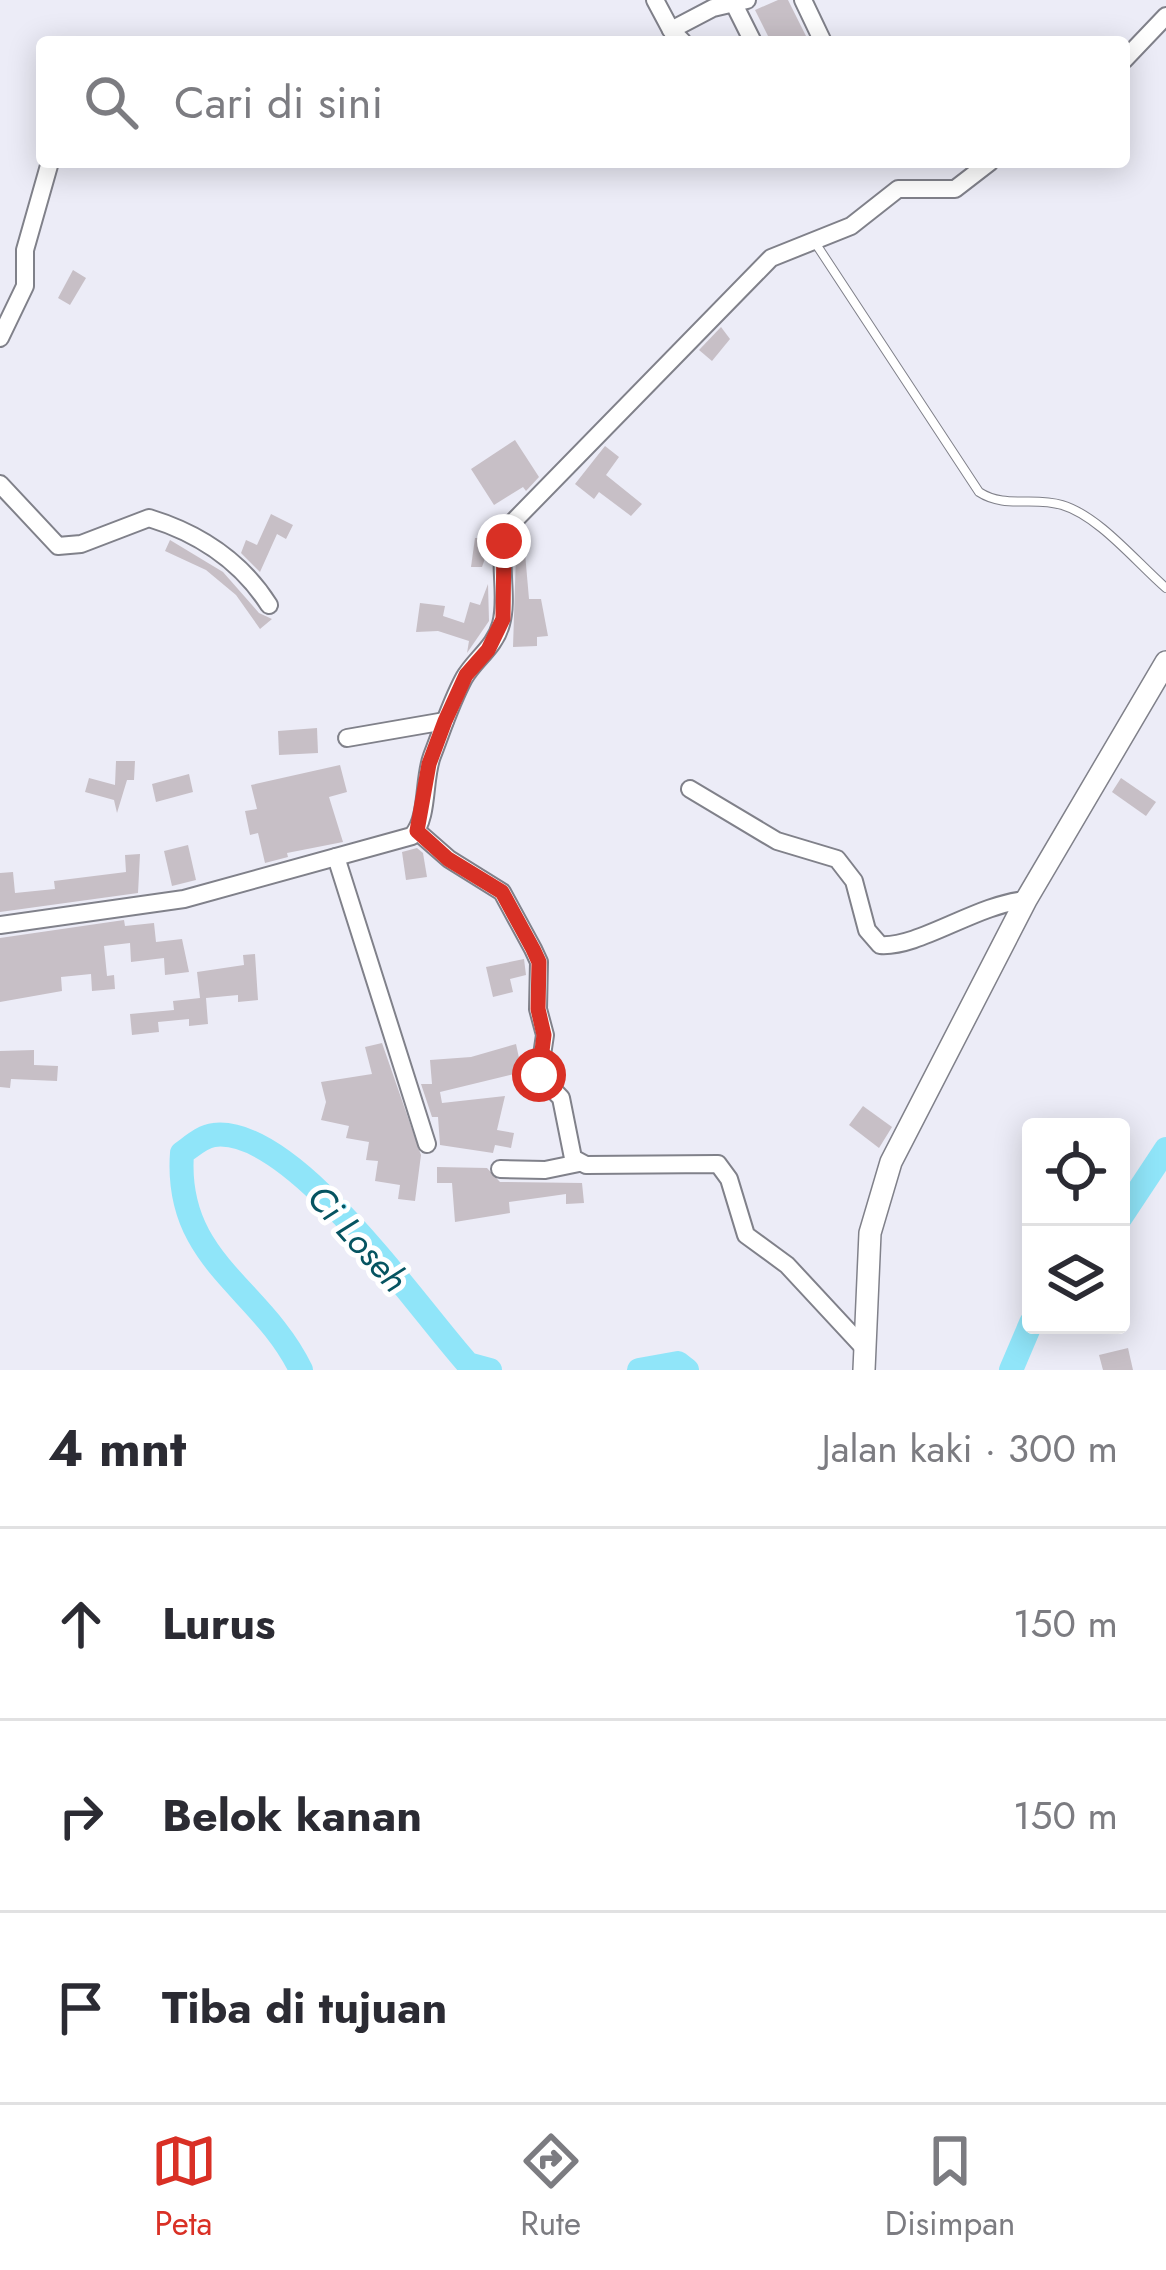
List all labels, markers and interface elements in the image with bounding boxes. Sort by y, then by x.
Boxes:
search box [36,36,1130,168]
icon: search [78,69,144,135]
text: Cari di sini [174,70,383,135]
route end [477,514,531,568]
route start [512,1048,566,1102]
map controls [1022,1118,1130,1334]
button: locate [1022,1118,1130,1226]
water label: Ci Loseh [295,1173,421,1303]
button: layers [1022,1226,1130,1334]
text: 4 mnt [48,1411,186,1485]
text: Jalan kaki · 300 m [821,1420,1118,1477]
icon: ahead [48,1591,114,1657]
text: Lurus [162,1591,276,1656]
text: 150 m [1013,1595,1118,1652]
icon: right [48,1783,114,1849]
text: Belok kanan [162,1783,422,1848]
text: 150 m [1013,1787,1118,1844]
icon: arrive [48,1975,114,2041]
text: Tiba di tujuan [162,1975,447,2040]
tab: Peta [151,2128,217,2247]
tab: Rute [518,2128,584,2247]
tab: Disimpan [885,2128,1015,2247]

